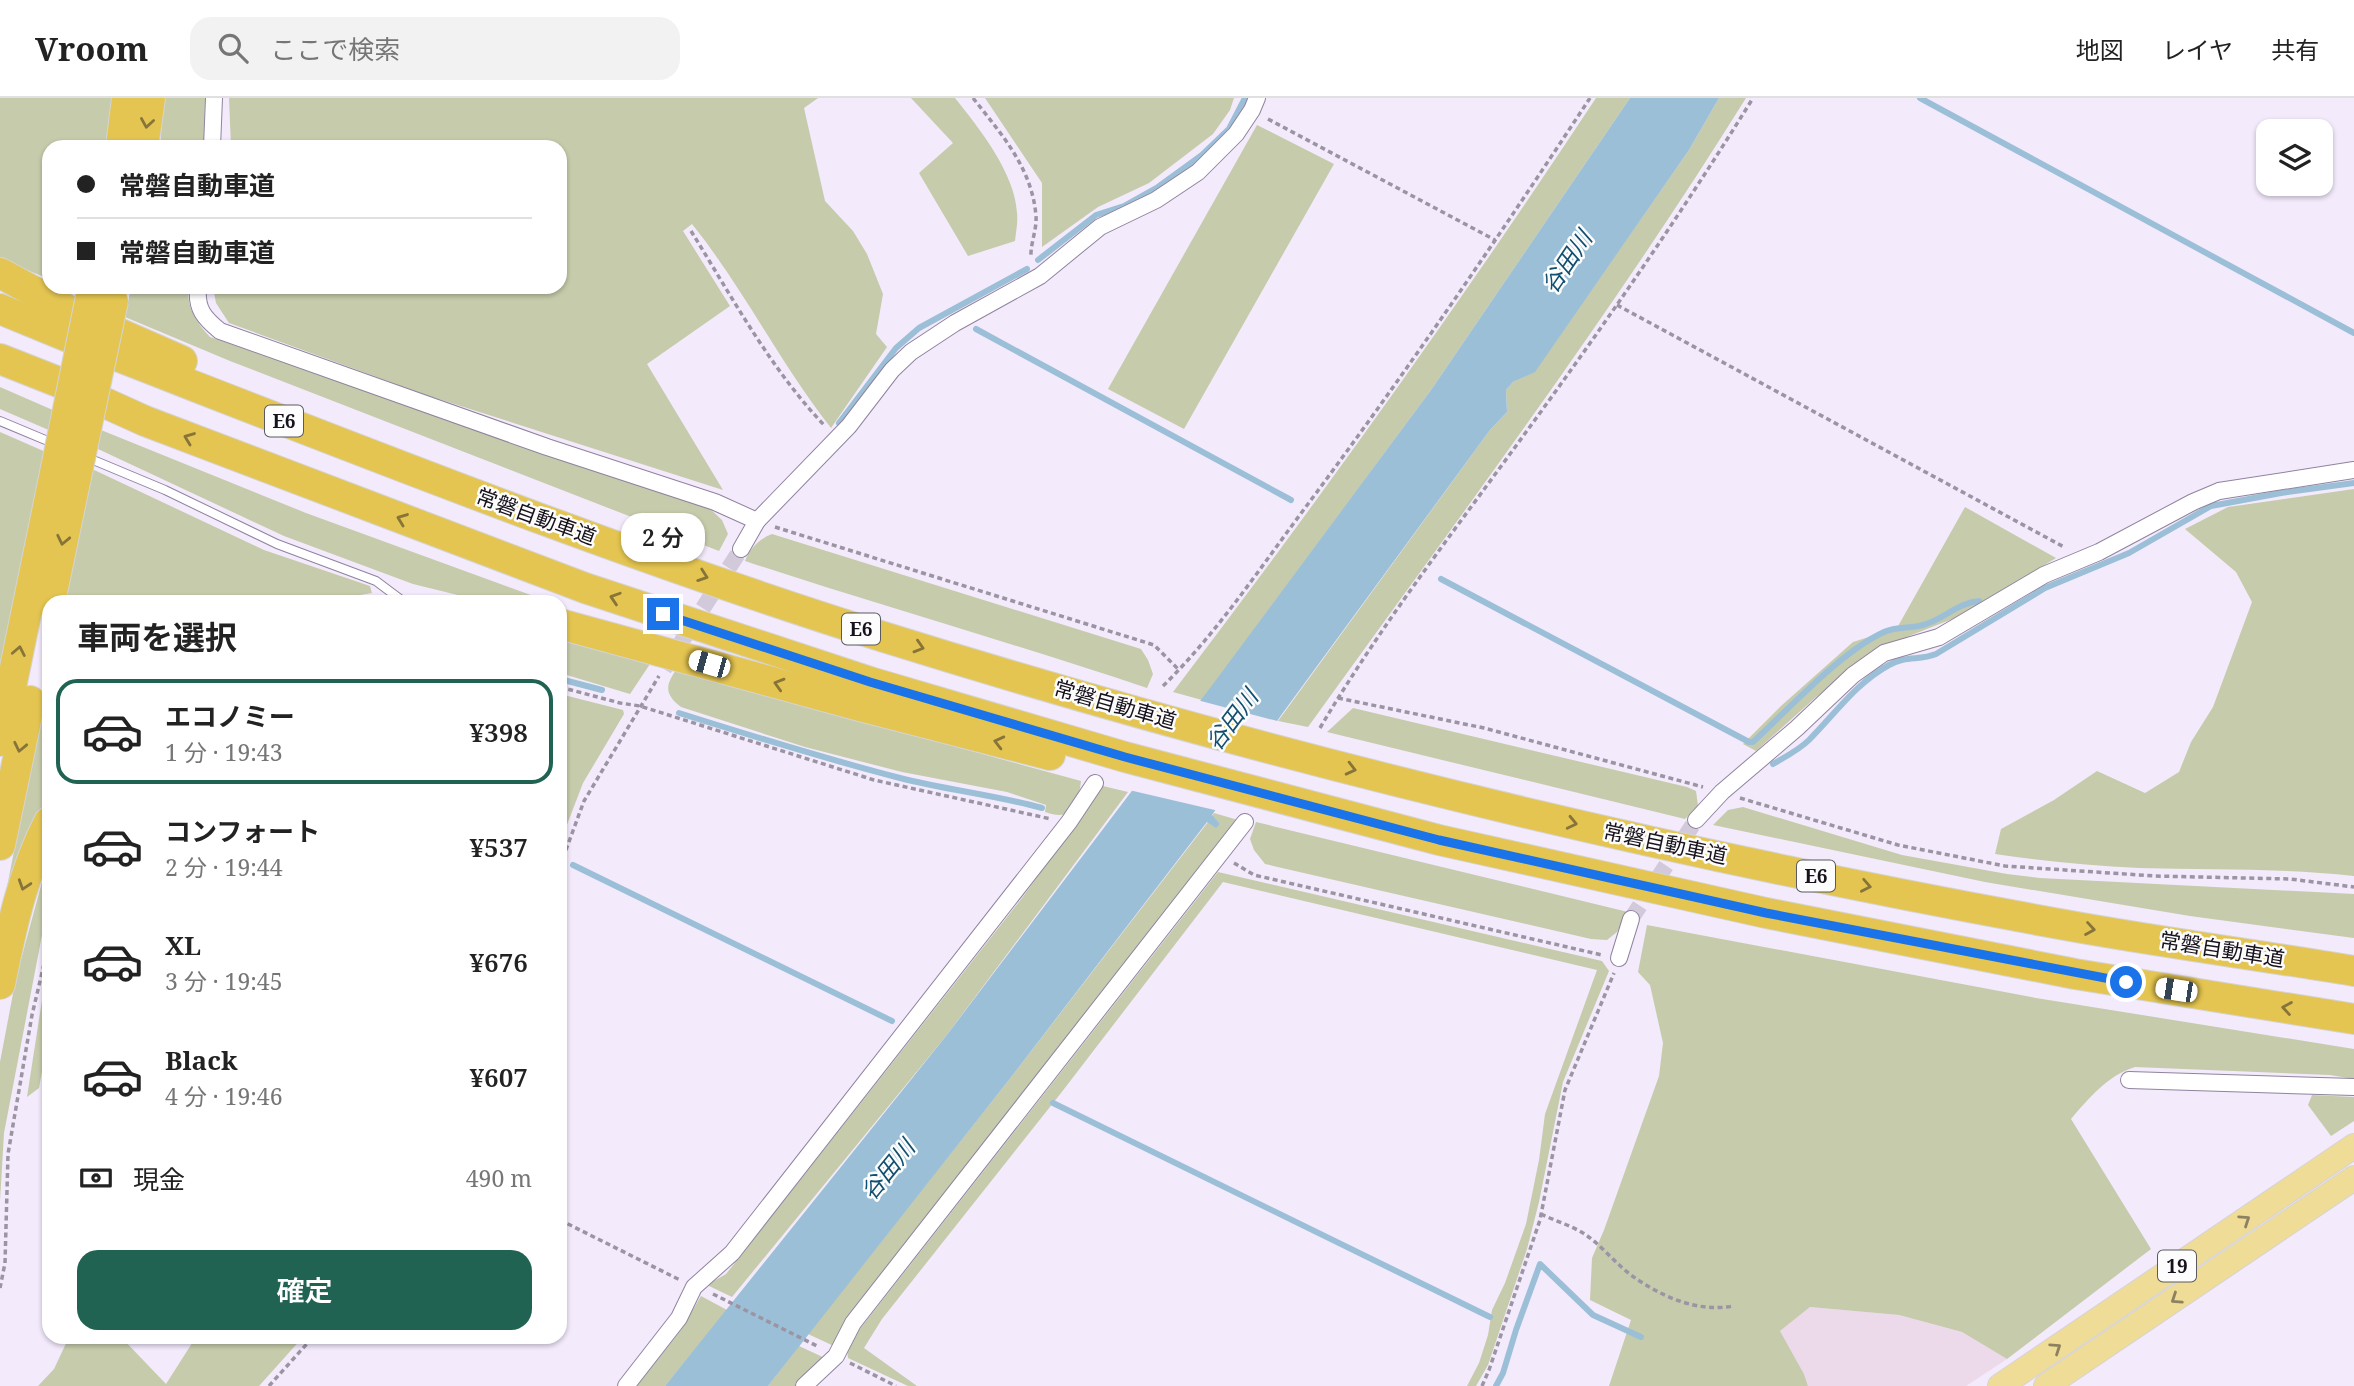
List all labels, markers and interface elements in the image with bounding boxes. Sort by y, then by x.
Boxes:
search box [190,17,680,80]
text: Vroom [35,26,148,71]
icon: search [214,29,252,67]
text: ここで検索 [270,31,400,67]
text: 地図 [2076,33,2124,66]
text: レイヤ [2162,33,2233,66]
text: 共有 [2271,33,2319,66]
one-way arrow [140,117,155,129]
map controls [2256,119,2333,196]
button: layers [2256,119,2333,196]
text: 常磐自動車道 [119,167,275,203]
water label: 谷田川 [1534,221,1600,299]
text: 常磐自動車道 [119,234,275,270]
road number: E6 [265,406,303,436]
one-way arrow [184,433,196,447]
street label: 常磐自動車道 [472,481,600,551]
callout: 2 分 [621,512,705,561]
one-way arrow [397,513,409,527]
text: 2 分 [642,521,684,553]
one-way arrow [56,534,71,546]
one-way arrow [697,568,709,582]
one-way arrow [610,592,622,606]
route end [647,598,679,630]
road number: E6 [842,614,880,644]
text: 車両を選択 [77,615,237,658]
one-way arrow [913,639,925,654]
one-way arrow [11,645,26,657]
car [686,648,733,680]
street label: 常磐自動車道 [1051,673,1180,735]
one-way arrow [773,678,785,692]
water label: 谷田川 [1198,680,1267,757]
text: エコノミー [165,698,295,734]
icon: car [81,700,144,763]
text: ¥398 [469,714,528,750]
text: 1 分 · 19:43 [165,736,283,768]
one-way arrow [993,736,1005,750]
one-way arrow [14,741,29,753]
one-way arrow [1345,761,1357,775]
text: コンフォート [165,813,320,849]
icon: car [81,815,144,878]
one-way arrow [1566,815,1578,829]
street label: 常磐自動車道 [1601,816,1730,870]
text: ¥537 [469,829,528,865]
text: 2 分 · 19:44 [165,851,283,883]
road number: E6 [1797,860,1835,891]
one-way arrow [1860,877,1872,892]
one-way arrow [18,878,32,891]
one-way arrow [2084,921,2096,936]
street label: 常磐自動車道 [2158,925,2287,973]
text: XL [165,927,201,963]
icon: car [81,930,144,993]
text: ¥676 [469,944,528,980]
text: 3 分 · 19:45 [165,965,283,997]
route start [2110,966,2142,998]
car [2154,976,2199,1004]
one-way arrow [2281,1001,2293,1016]
text: Black [165,1042,238,1078]
icon: car [81,1045,144,1108]
text: ¥607 [469,1059,528,1095]
text: 4 分 · 19:46 [165,1080,283,1112]
water label: 谷田川 [853,1130,923,1206]
icon: cash [77,1159,115,1197]
text: 現金 [133,1161,185,1197]
text: 490 m [466,1162,532,1194]
one-way arrow [2237,1215,2250,1228]
button: 確定 [77,1250,532,1330]
road number: 19 [2158,1250,2196,1282]
one-way arrow [2171,1291,2184,1303]
one-way arrow [2048,1344,2061,1356]

